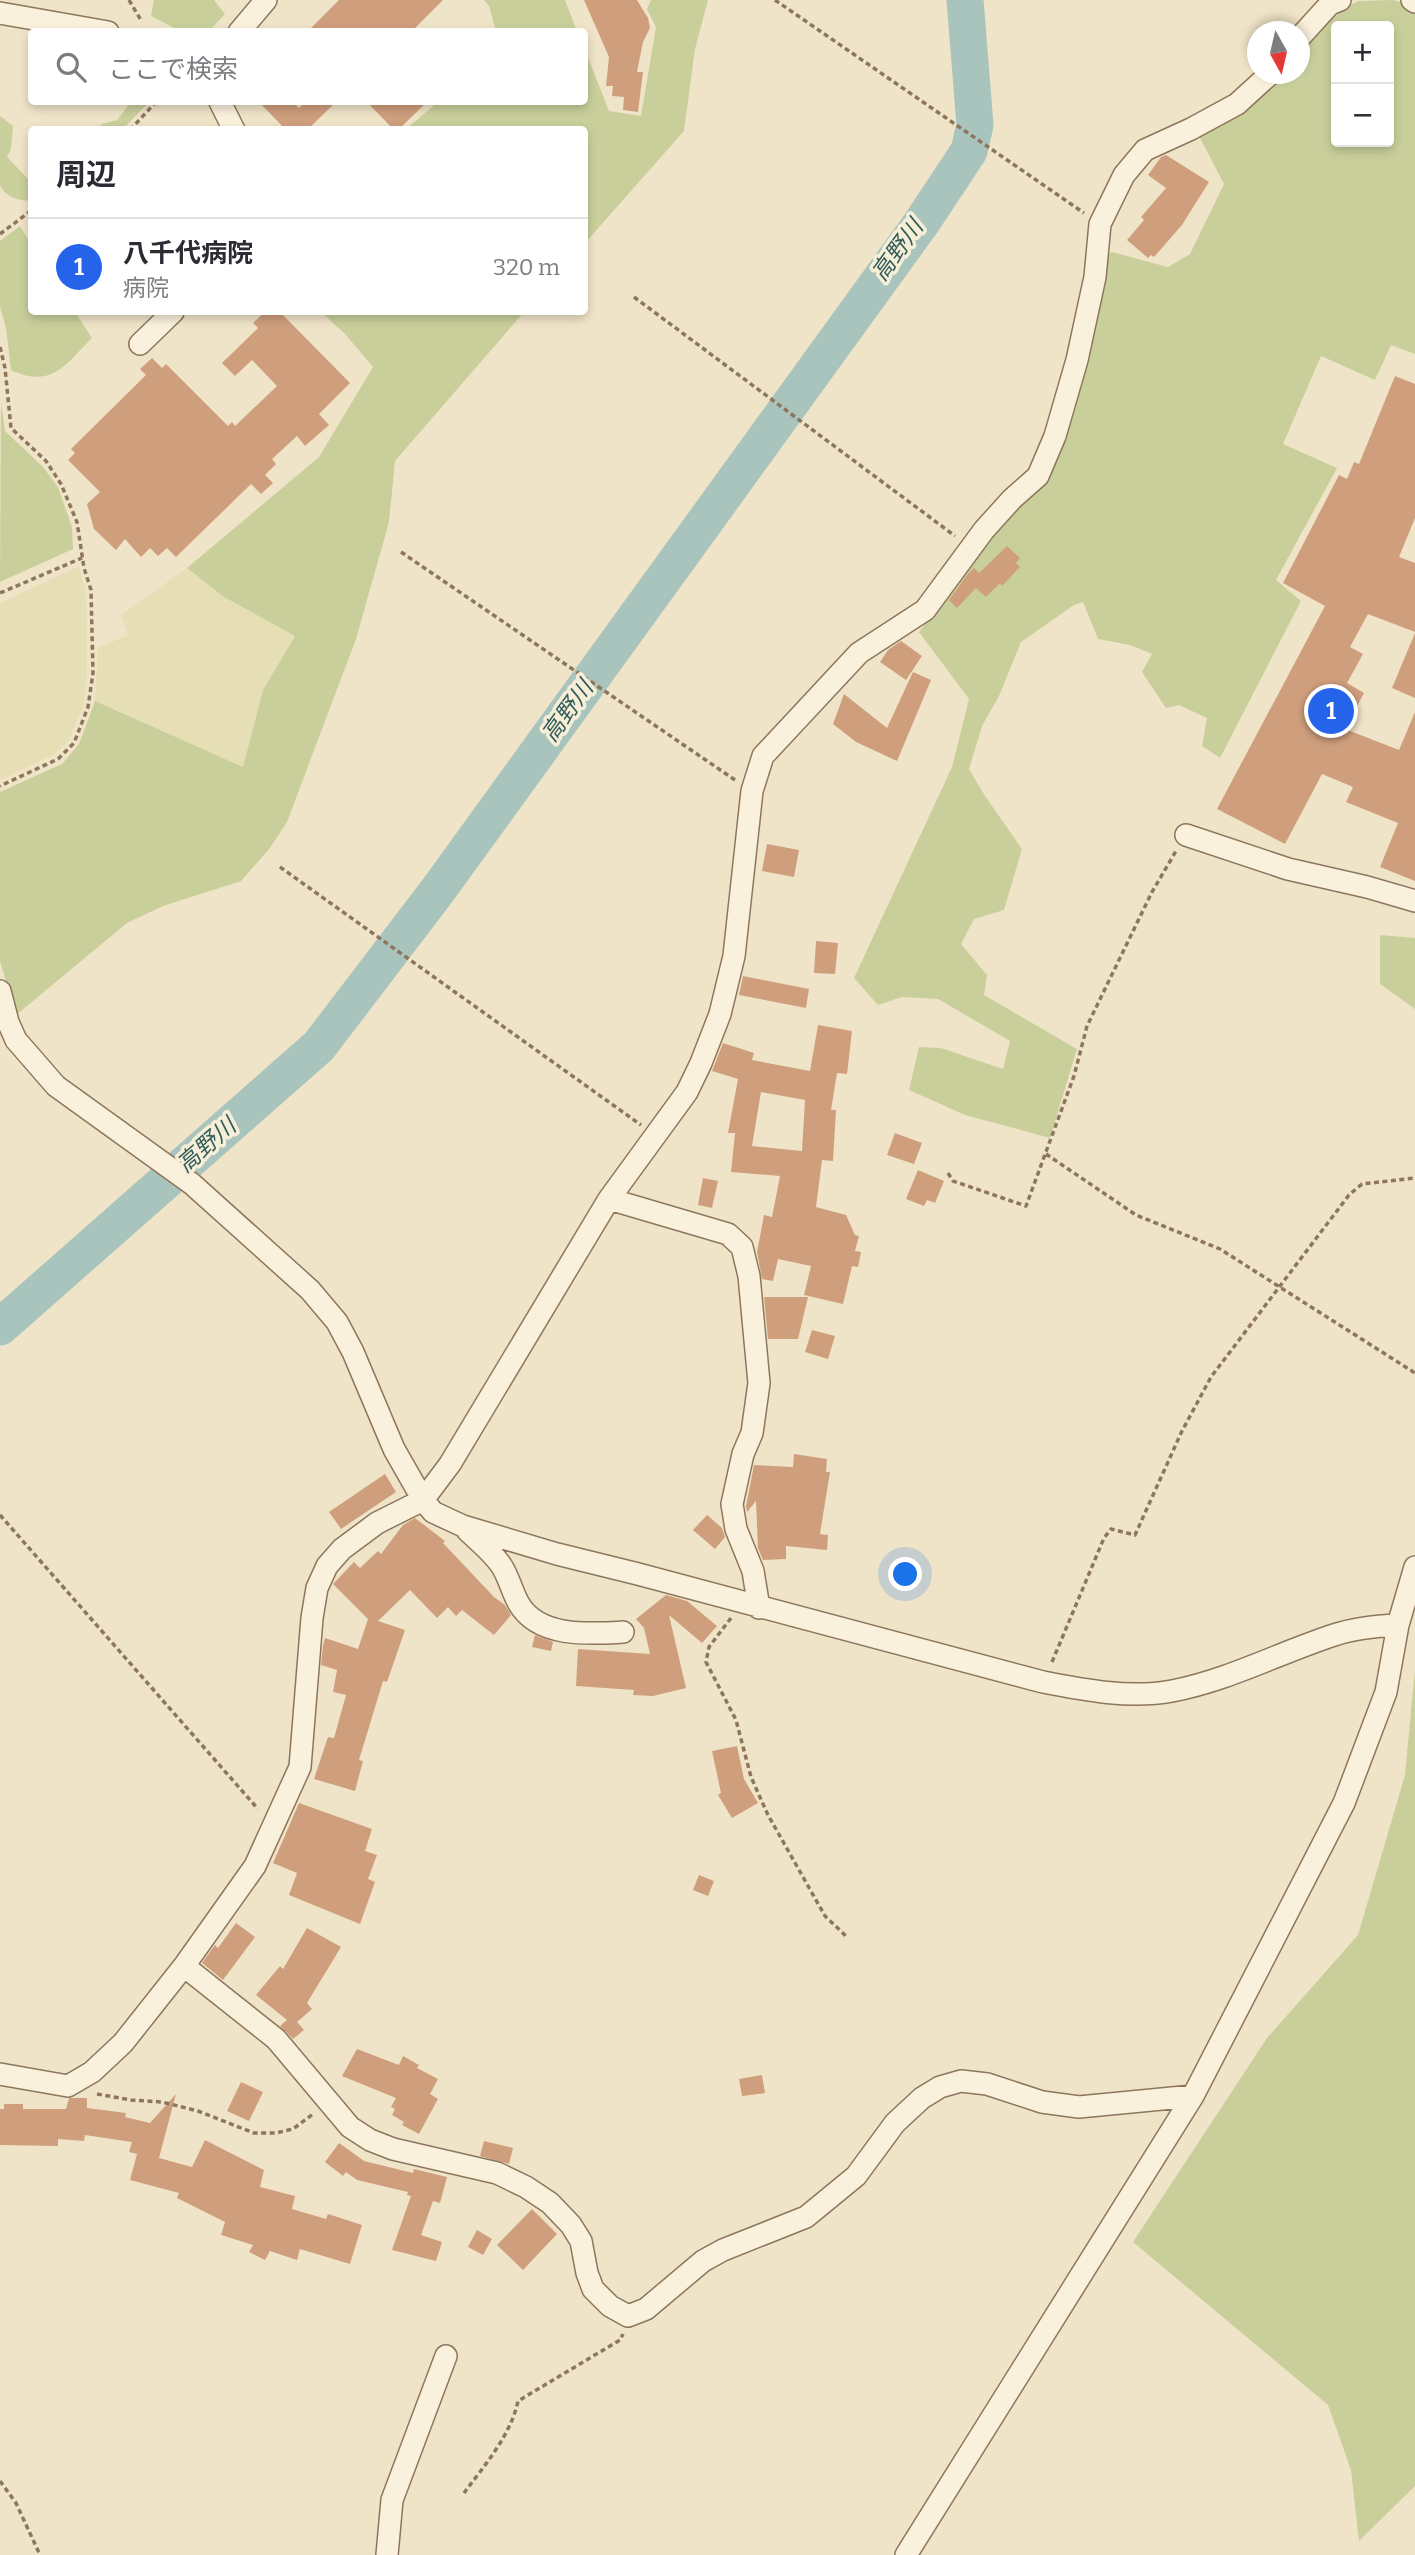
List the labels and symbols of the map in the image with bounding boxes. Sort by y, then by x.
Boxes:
north arrow [1247,21,1310,84]
water label: 高野川 [865,211,930,286]
water label: 高野川 [535,672,600,747]
pin: 1 [1308,685,1354,737]
water label: 高野川 [171,1110,243,1178]
your location [888,1557,922,1591]

